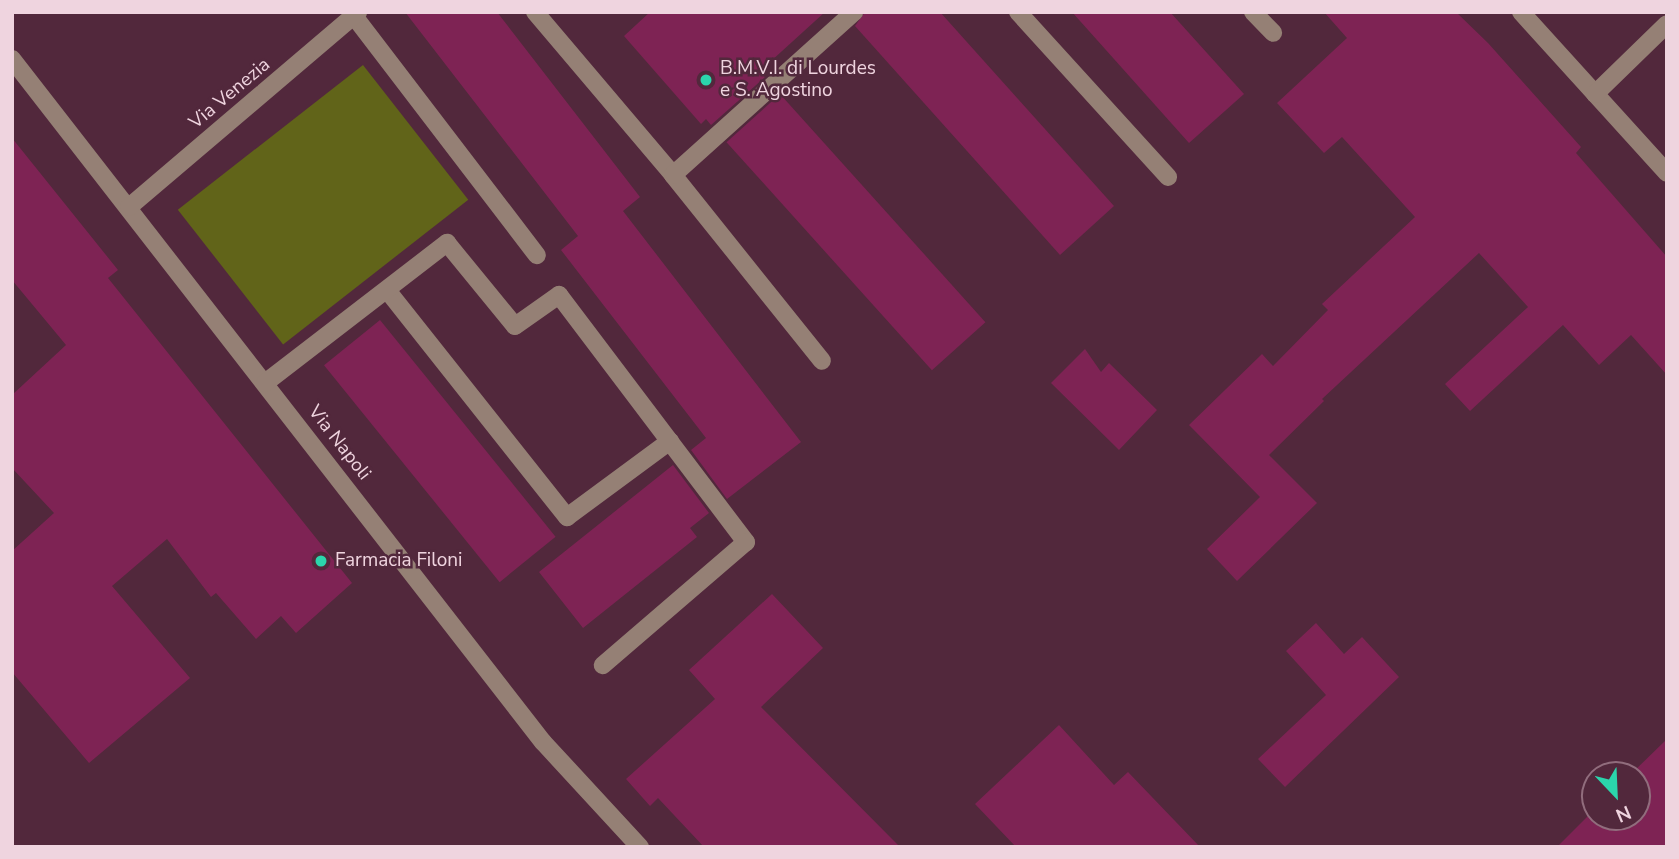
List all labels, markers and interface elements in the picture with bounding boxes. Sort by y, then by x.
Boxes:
street label: Via Venezia [185,54,275,134]
place label: B.M.V.I. di Lourdes e S. Agostino [720,58,876,102]
marker: B.M.V.I. di Lourdes e S. Agostino [698,72,714,88]
street label: Via Napoli [303,401,375,485]
place label: Farmacia Filoni [335,550,463,572]
marker: Farmacia Filoni [313,553,329,569]
north arrow [1581,761,1651,831]
text: N [1612,799,1635,828]

